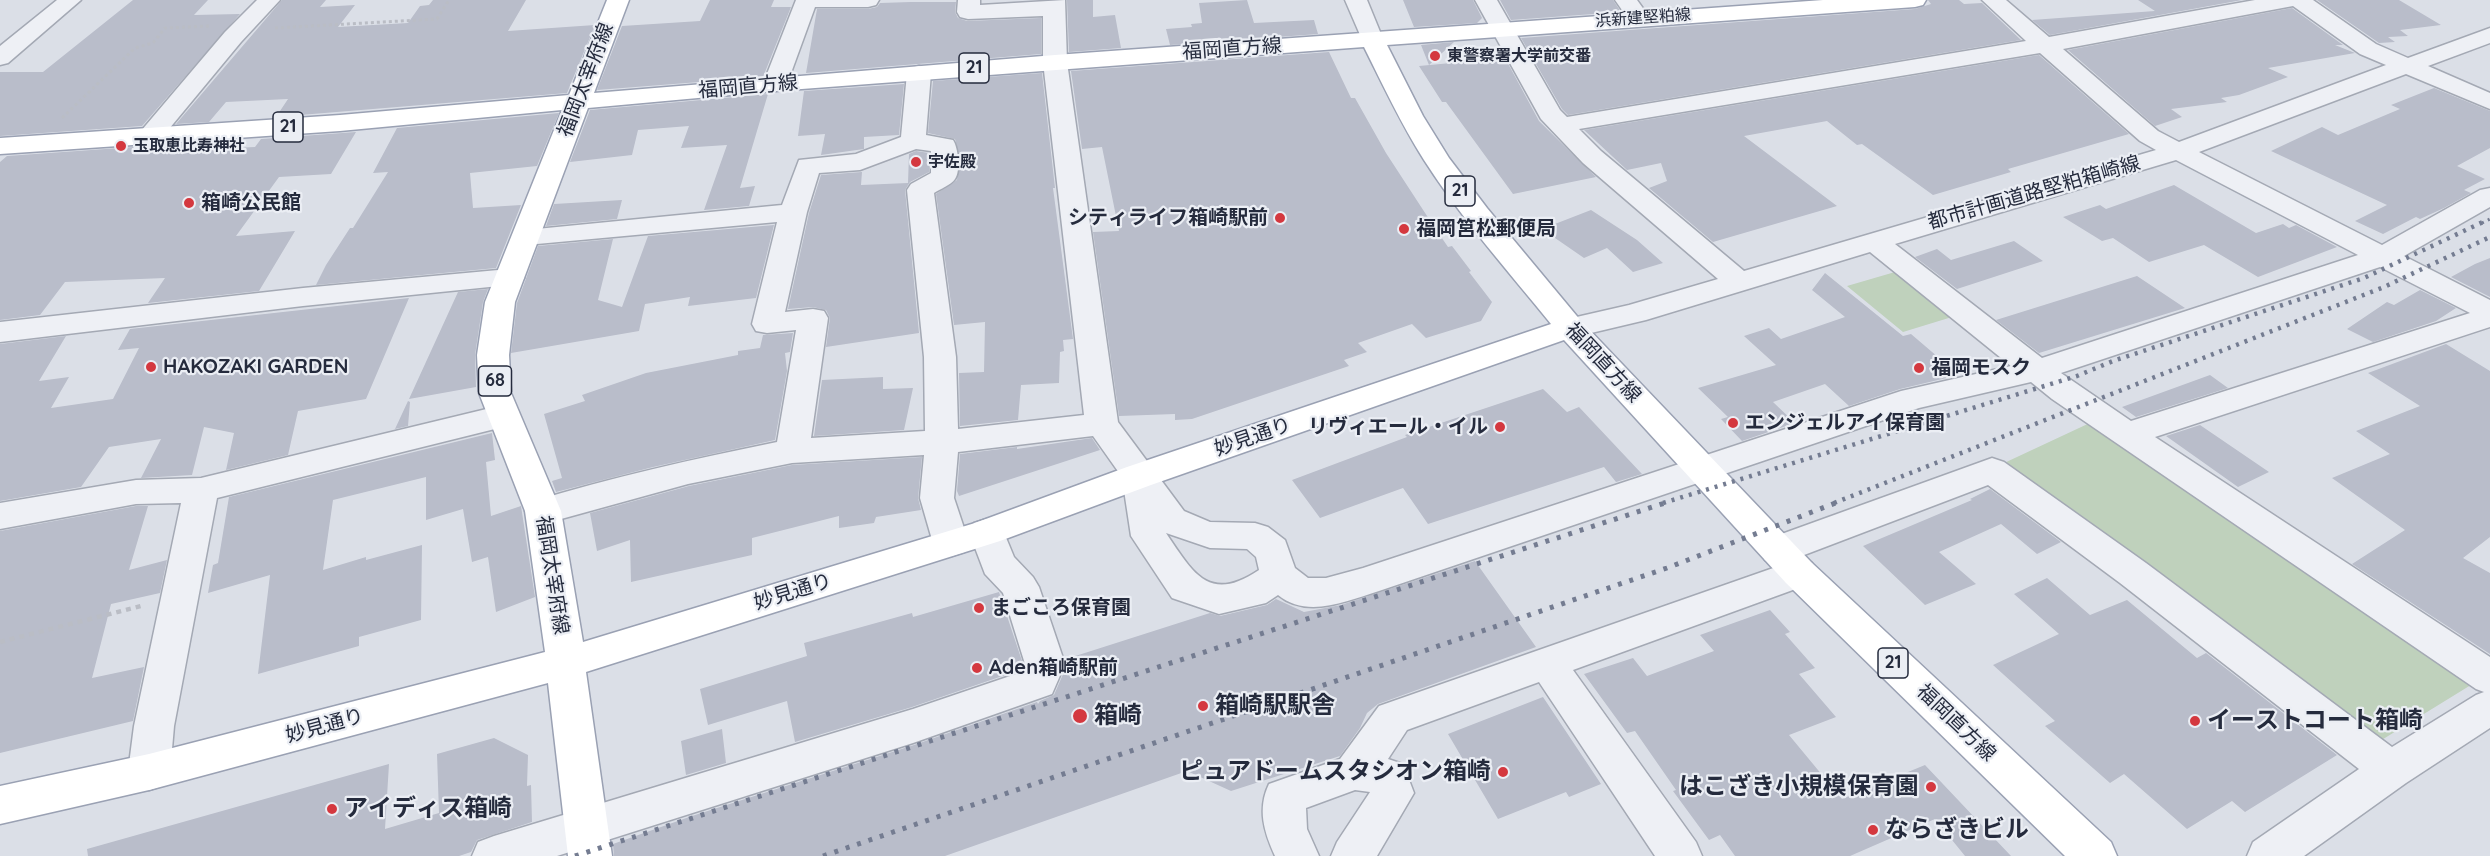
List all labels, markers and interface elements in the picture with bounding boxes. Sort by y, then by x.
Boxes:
street label: 浜新建堅粕線 [1594,5,1692,31]
street label: 福岡太宰府線 [553,20,619,140]
street label: 福岡直方線 [1181,34,1283,64]
place label: 東警察署大学前交番 [1447,46,1591,66]
marker: 東警察署大学前交番 [1428,49,1442,63]
road number: 21 [959,53,989,83]
street label: 福岡直方線 [697,71,799,103]
road number: 21 [273,112,303,142]
place label: 玉取恵比寿神社 [133,136,245,156]
marker: 玉取恵比寿神社 [114,139,128,153]
street label: 都市計画道路堅粕箱崎線 [1925,151,2143,235]
place label: 宇佐殿 [928,152,976,172]
marker: 宇佐殿 [909,155,923,169]
road number: 21 [1445,176,1475,206]
place label: 箱崎公民館 [201,191,301,215]
marker: 箱崎公民館 [182,196,196,210]
place label: シティライフ箱崎駅前 [1068,206,1268,230]
marker: シティライフ箱崎駅前 [1273,211,1287,225]
place label: 福岡筥松郵便局 [1416,217,1556,241]
marker: 福岡筥松郵便局 [1397,222,1411,236]
street label: 福岡直方線 [1560,318,1646,408]
place label: HAKOZAKI GARDEN [163,355,348,379]
place label: 福岡モスク [1931,356,2031,380]
marker: HAKOZAKI GARDEN [144,360,158,374]
marker: 福岡モスク [1912,361,1926,375]
road number: 68 [478,366,512,396]
place label: エンジェルアイ保育園 [1745,411,1945,435]
street label: 妙見通り [1211,413,1295,461]
place label: リヴィエール・イル [1308,415,1488,439]
marker: エンジェルアイ保育園 [1726,416,1740,430]
marker: リヴィエール・イル [1493,420,1507,434]
street label: 福岡太宰府線 [531,514,573,636]
street label: 妙見通り [751,569,835,615]
place label: まごころ保育園 [991,596,1131,620]
marker: まごころ保育園 [972,601,986,615]
road number: 21 [1878,648,1908,678]
place label: Aden箱崎駅前 [989,656,1118,680]
marker: Aden箱崎駅前 [970,661,984,675]
street label: 福岡直方線 [1912,680,2000,766]
place label: 箱崎駅駅舎 [1215,692,1335,720]
marker: 箱崎駅駅舎 [1196,699,1210,713]
place label: 箱崎 [1094,702,1142,730]
street label: 妙見通り [283,704,367,748]
marker: 箱崎 [1071,707,1089,725]
place label: イーストコート箱崎 [2207,707,2423,735]
marker: イーストコート箱崎 [2188,714,2202,728]
place label: ピュアドームスタシオン箱崎 [1179,758,1491,786]
marker: ピュアドームスタシオン箱崎 [1496,765,1510,779]
place label: はこざき小規模保育園 [1679,773,1919,801]
marker: はこざき小規模保育園 [1924,780,1938,794]
place label: アイディス箱崎 [344,795,512,823]
marker: アイディス箱崎 [325,802,339,816]
place label: ならざきビル [1885,816,2029,844]
marker: ならざきビル [1866,823,1880,837]

